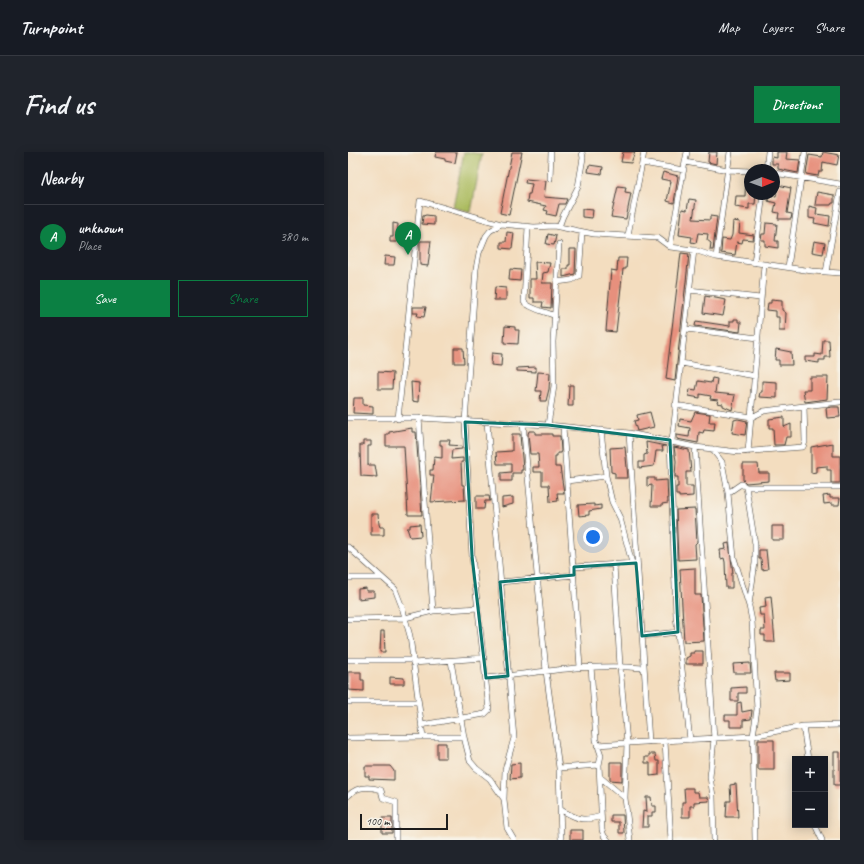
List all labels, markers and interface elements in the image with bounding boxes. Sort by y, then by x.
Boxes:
text: Turnpoint [20,16,82,40]
text: Map [718,19,740,36]
text: Layers [762,19,793,36]
text: Share [815,19,844,36]
button: Directions [754,86,840,123]
text: Find us [24,87,94,122]
north arrow [744,164,780,200]
text: Nearby [40,168,83,189]
text: unknown [78,219,123,238]
pin: A [395,222,421,255]
text: A [50,229,56,245]
text: 380 m [280,229,308,245]
text: Place [78,238,101,254]
button: Save [40,280,170,317]
button: Share [178,280,308,317]
your location [583,527,603,547]
map controls [792,756,828,828]
button: + [792,756,828,792]
button: − [792,792,828,828]
scale bar [360,812,448,831]
text: 100 m [366,814,390,828]

